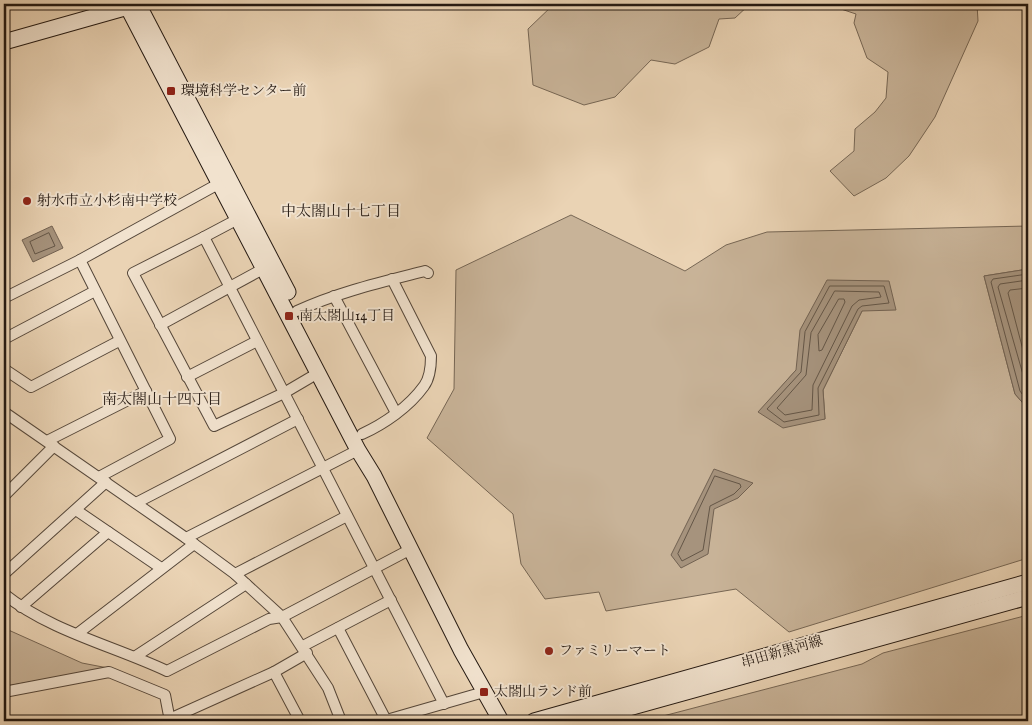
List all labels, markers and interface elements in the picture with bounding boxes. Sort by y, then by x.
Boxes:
place label: 環境科学センター前 [181,82,306,100]
marker: 環境科学センター前 [165,85,177,97]
place label: 射水市立小杉南中学校 [37,192,177,210]
marker: 射水市立小杉南中学校 [21,195,33,207]
district label: 中太閤山十七丁目 [281,202,401,221]
place label: 南太閤山14丁目 [299,307,395,325]
marker: 南太閤山14丁目 [283,310,295,322]
district label: 南太閤山十四丁目 [102,390,222,409]
street label: 串田新黒河線 [739,632,825,672]
place label: ファミリーマート [559,642,671,660]
marker: ファミリーマート [543,645,555,657]
place label: 太閤山ランド前 [494,683,592,701]
marker: 太閤山ランド前 [478,686,490,698]

